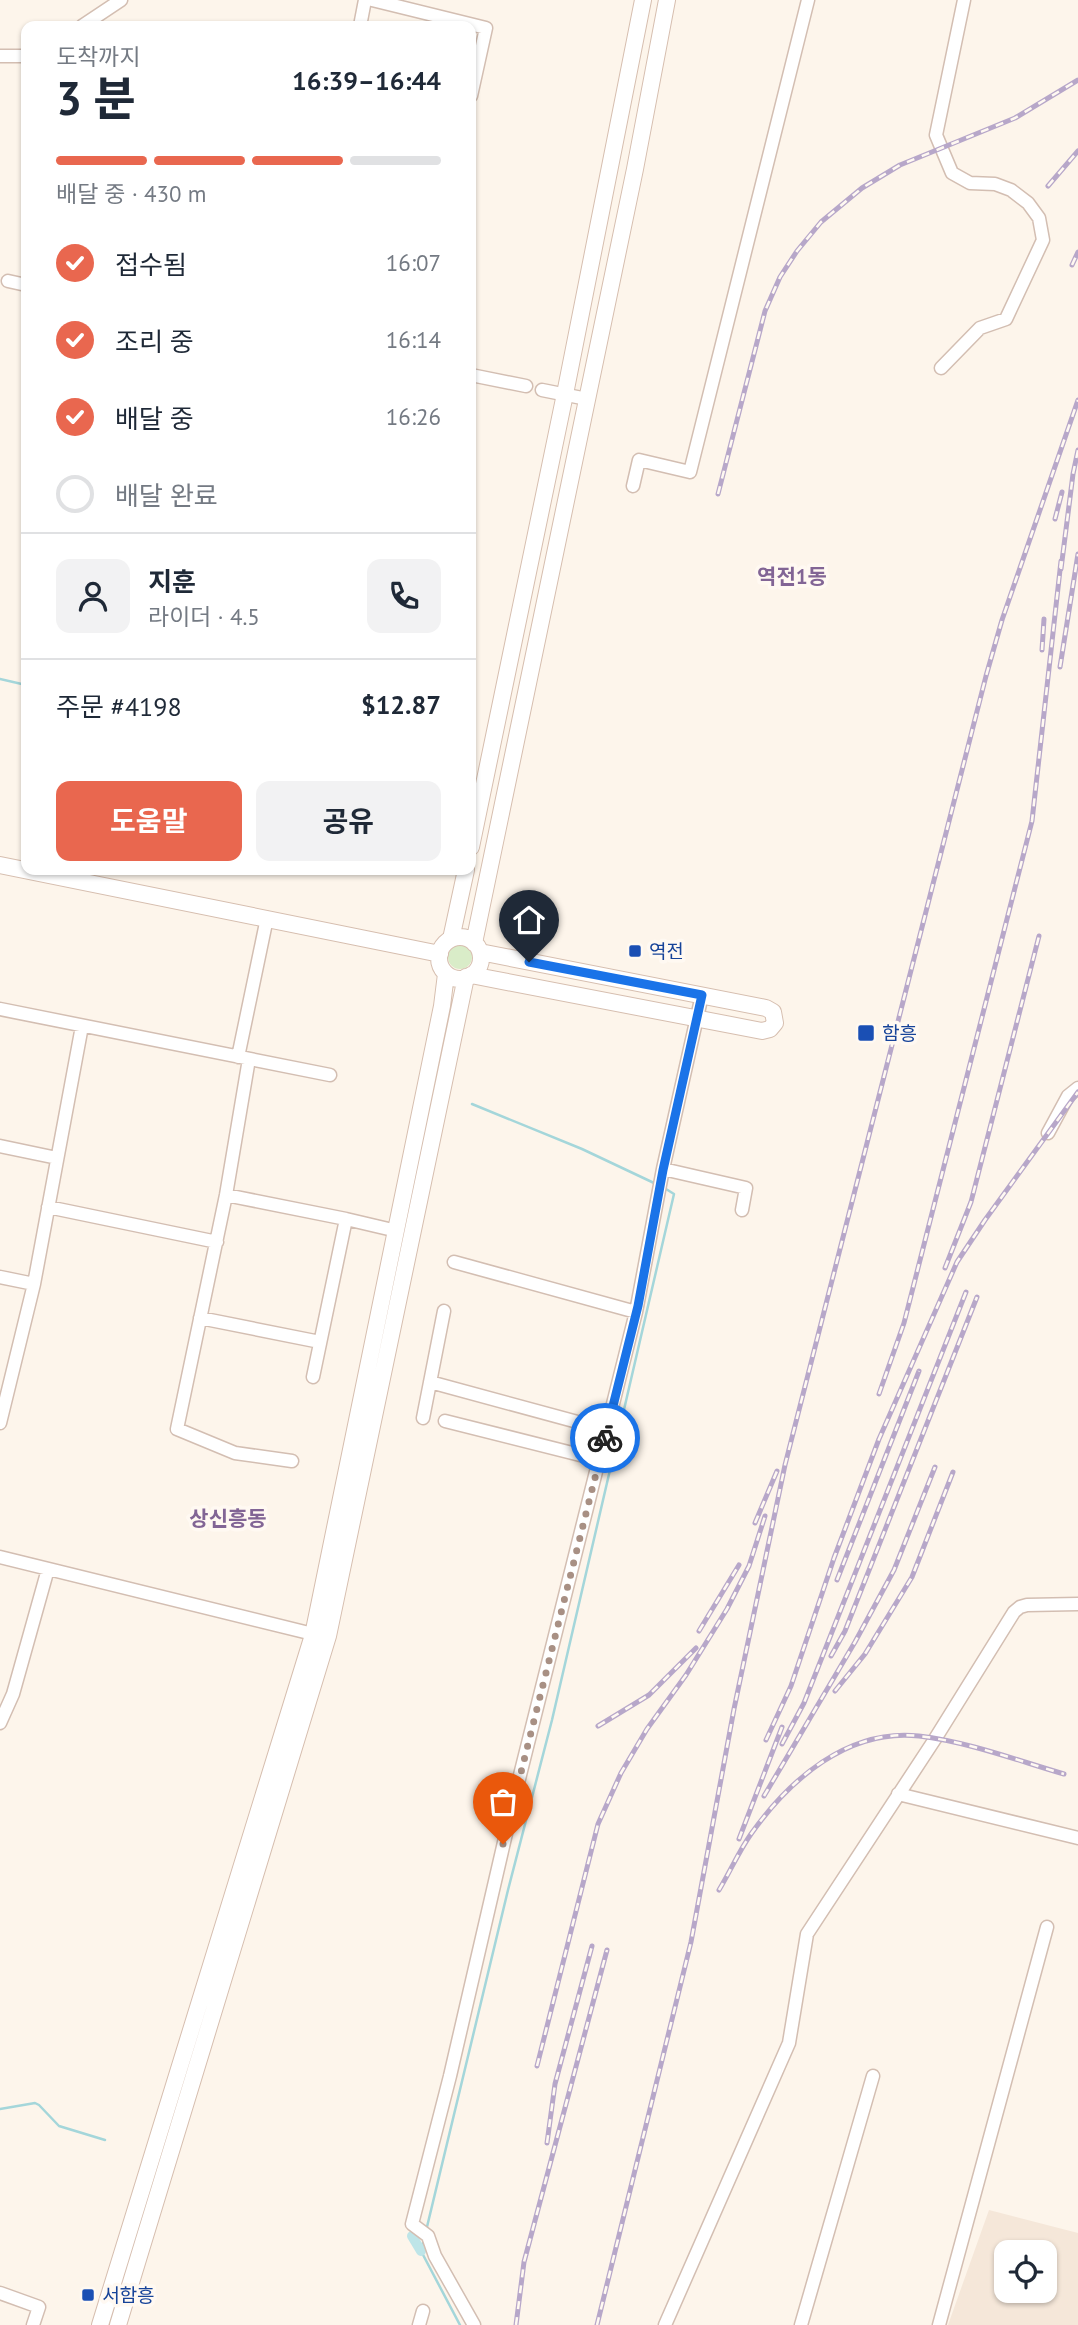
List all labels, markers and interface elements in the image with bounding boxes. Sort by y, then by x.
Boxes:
text: 도착까지 [56,42,141,71]
text: 16:39–16:44 [292,64,441,97]
text: 3 분 [56,68,136,128]
text: 배달 중 · 430 m [56,179,206,208]
icon: check [56,244,94,282]
text: 접수됨 [115,248,187,281]
text: 16:07 [386,248,441,277]
icon: check [56,321,94,359]
text: 조리 중 [115,325,194,358]
text: 16:14 [386,325,441,354]
icon: check [56,398,94,436]
text: 배달 중 [115,402,194,435]
text: 16:26 [386,402,441,431]
text: 배달 완료 [115,479,218,512]
button: person [56,559,130,633]
button: phone [367,559,441,633]
district label: 역전1동 [757,563,827,590]
text: 지훈 [148,565,196,598]
text: 라이더 · 4.5 [148,602,260,631]
text: $12.87 [361,688,441,721]
text: 주문 #4198 [56,690,182,723]
button: 도움말 [56,781,242,861]
button: 공유 [256,781,441,861]
pin [499,890,559,962]
icon: home [510,901,548,939]
place label: 역전 [649,939,684,963]
marker: 역전 [627,943,643,959]
place label: 함흥 [882,1021,917,1045]
marker: 함흥 [856,1023,876,1043]
courier [570,1403,640,1473]
icon: bike [586,1419,624,1457]
district label: 상신흥동 [189,1505,267,1532]
pin [473,1772,533,1844]
icon: bag [484,1783,522,1821]
map controls [994,2240,1057,2303]
button: locate [994,2240,1057,2303]
place label: 서함흥 [102,2283,154,2307]
marker: 서함흥 [80,2287,96,2303]

